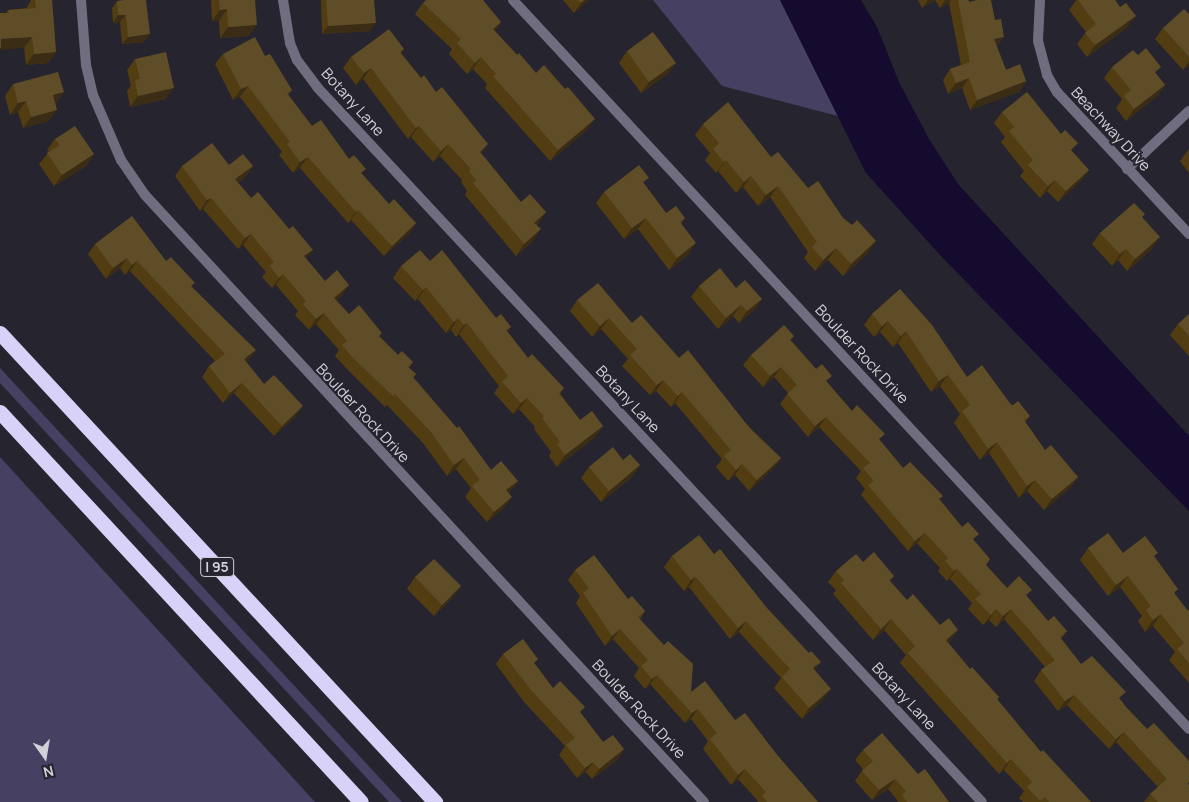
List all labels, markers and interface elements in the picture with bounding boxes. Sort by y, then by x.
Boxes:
street label: Botany Lane [318,64,388,140]
street label: Beachway Drive [1067,83,1155,175]
street label: Boulder Rock Drive [812,301,912,407]
street label: Boulder Rock Drive [313,360,413,466]
street label: Botany Lane [592,362,664,436]
road number: I 95 [200,556,234,578]
street label: Boulder Rock Drive [589,656,689,762]
street label: Botany Lane [868,659,940,733]
north arrow [20,732,70,782]
text: N [41,762,56,782]

